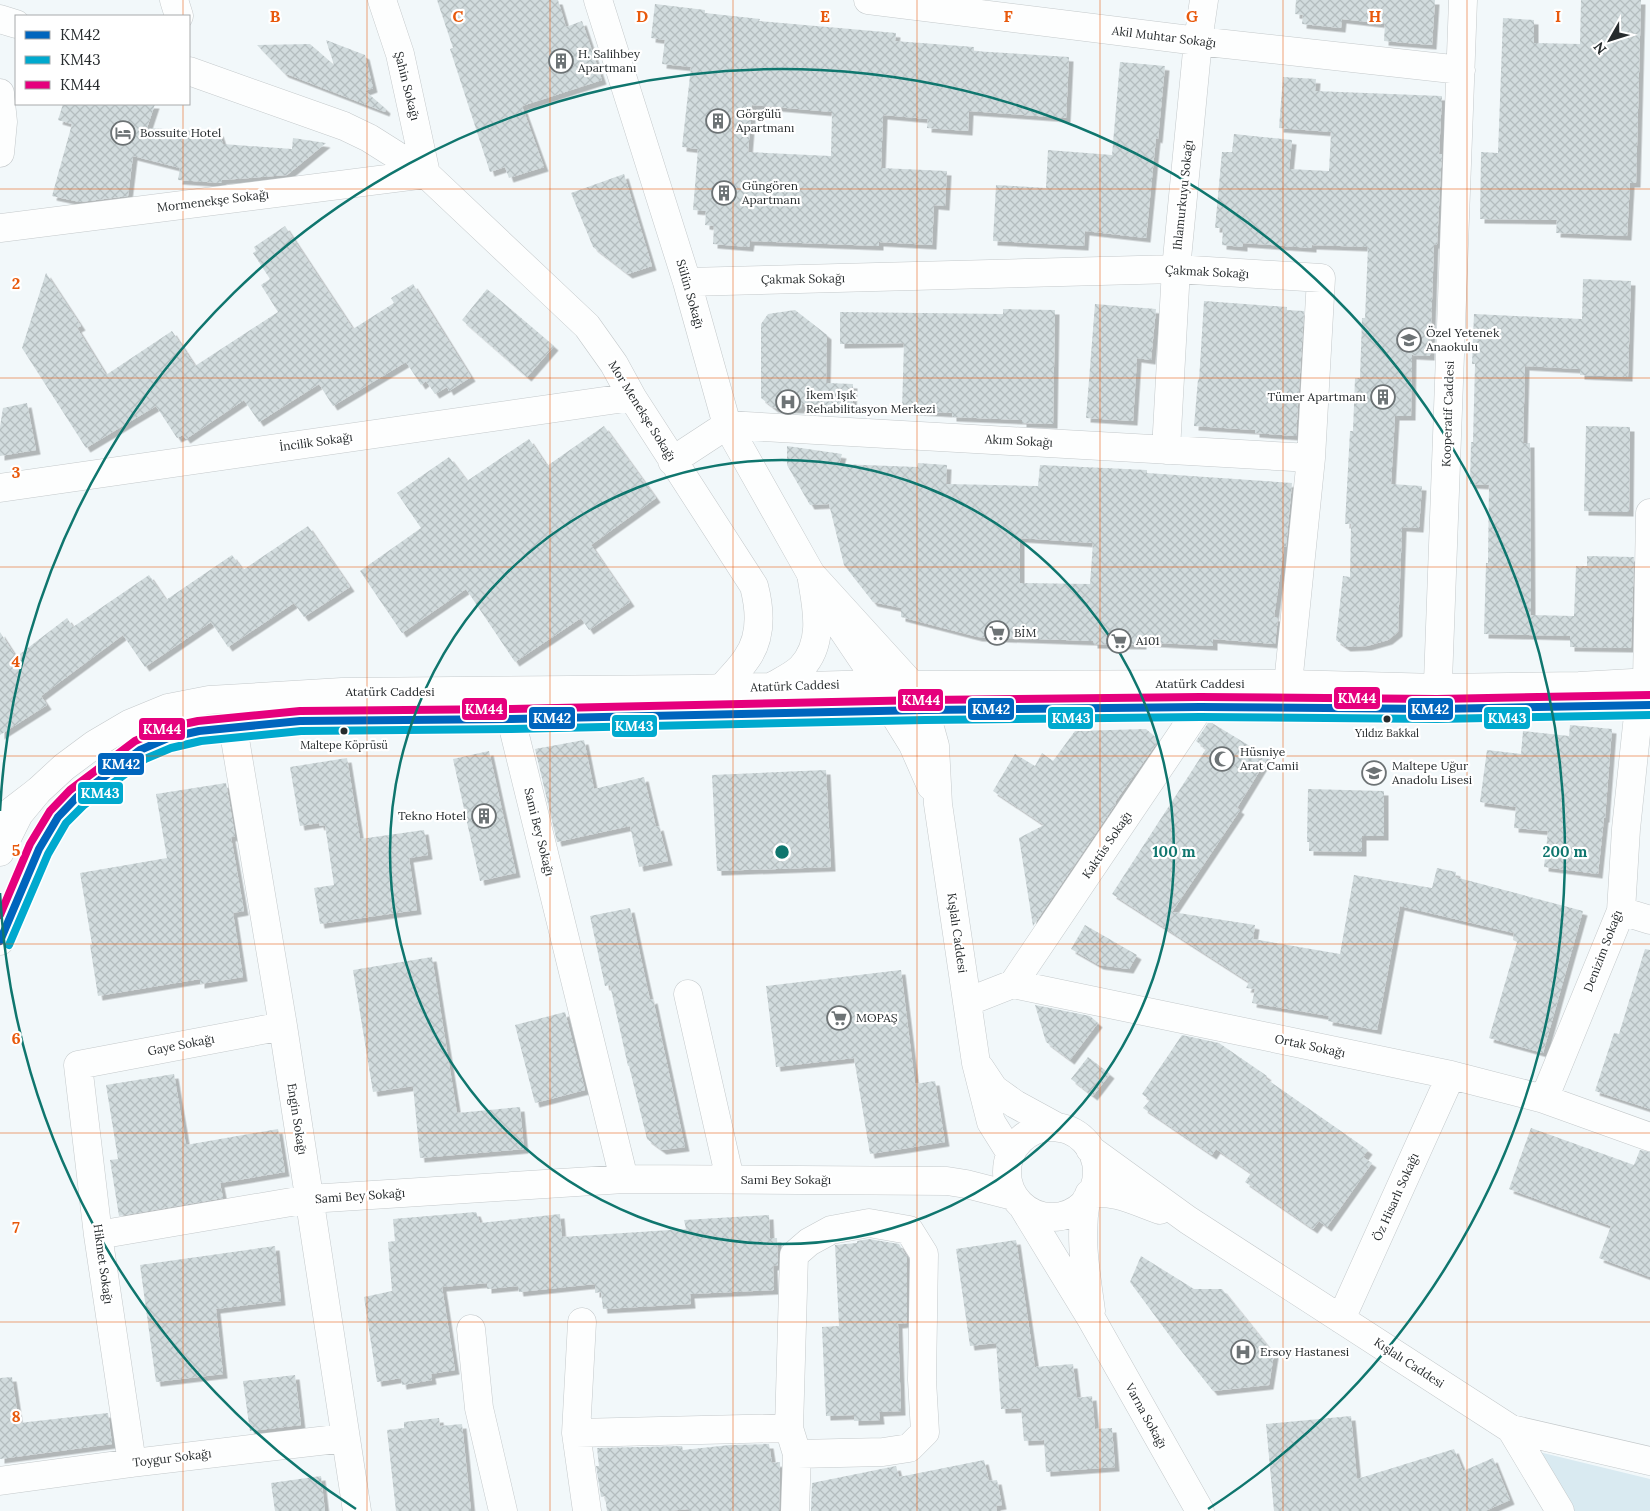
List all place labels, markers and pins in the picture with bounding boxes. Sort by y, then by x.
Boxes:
place label: H. Salihbey Apartmanı [577,46,641,75]
building icon: H. Salihbey Apartmanı [548,48,574,74]
place label: Görgülü Apartmanı [735,106,794,135]
building icon: Görgülü Apartmanı [705,108,731,134]
hotel icon: Bossuite Hotel [110,120,136,146]
place label: Bossuite Hotel [140,125,221,140]
place label: Güngören Apartmanı [741,178,800,207]
building icon: Güngören Apartmanı [711,180,737,206]
place label: Özel Yetenek Anaokulu [1425,325,1500,354]
school or university icon: Özel Yetenek Anaokulu [1396,327,1422,353]
building icon: Tümer Apartmanı [1370,384,1396,410]
place label: İkem Işık Rehabilitasyon Merkezi [806,387,936,416]
hospital icon: İkem Işık Rehabilitasyon Merkezi [775,389,801,415]
place label: Tümer Apartmanı [1267,389,1366,404]
supermarket icon: BİM [984,620,1010,646]
place label: BİM [1014,625,1036,640]
supermarket icon: A101 [1106,628,1132,654]
place label: A101 [1135,633,1160,648]
marker: Yıldız Bakkal [1382,714,1392,724]
marker: Maltepe Köprüsü [339,726,349,736]
place label: Yıldız Bakkal [1354,726,1419,740]
place label: Maltepe Köprüsü [300,738,388,752]
place label: Hüsniye Arat Camii [1239,744,1299,773]
mosque icon: Hüsniye Arat Camii [1209,746,1235,772]
place label: Maltepe Uğur Anadolu Lisesi [1391,758,1472,787]
school or university icon: Maltepe Uğur Anadolu Lisesi [1361,760,1387,786]
building icon: Tekno Hotel [471,803,497,829]
place label: Tekno Hotel [398,808,466,823]
centre of rings [773,843,791,861]
supermarket icon: MOPAŞ [826,1005,852,1031]
place label: MOPAŞ [856,1010,898,1025]
hospital icon: Ersoy Hastanesi [1230,1339,1256,1365]
place label: Ersoy Hastanesi [1260,1344,1349,1359]

